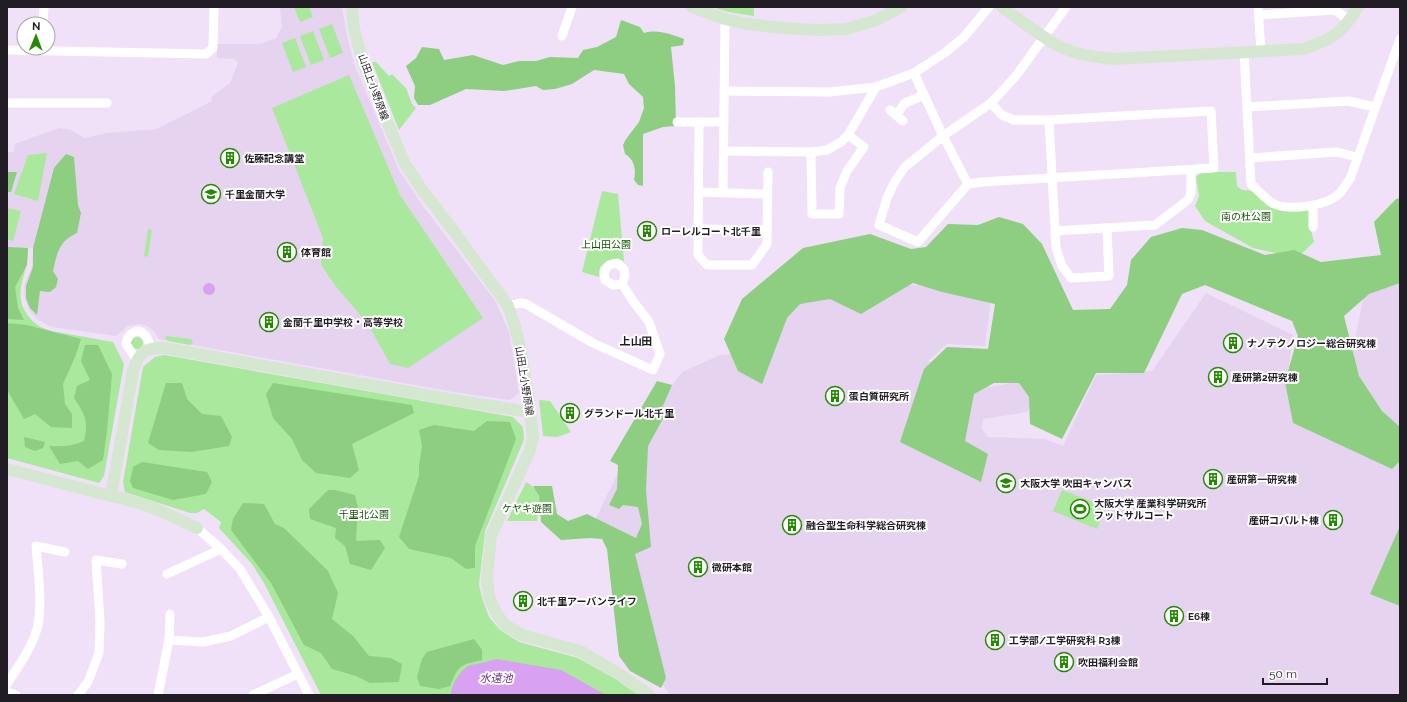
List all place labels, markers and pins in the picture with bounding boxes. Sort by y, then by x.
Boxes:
building icon: 佐藤記念講堂 [219,147,241,169]
place label: 佐藤記念講堂 [244,153,304,164]
school or university icon: 千里金蘭大学 [200,183,222,205]
place label: 千里金蘭大学 [225,189,285,200]
building icon: ローレルコート北千里 [636,220,658,242]
place label: ローレルコート北千里 [661,226,761,237]
building icon: 体育館 [276,241,298,263]
place label: 体育館 [300,247,331,258]
building icon: 金蘭千里中学校・高等学校 [258,311,280,333]
place label: 金蘭千里中学校・高等学校 [283,317,403,328]
building icon: ナノテクノロジー総合研究棟 [1222,332,1244,354]
place label: ナノテクノロジー総合研究棟 [1247,338,1376,349]
building icon: 産研第2研究棟 [1207,366,1229,388]
place label: 産研第2研究棟 [1232,372,1298,383]
building icon: 蛋白質研究所 [824,385,846,407]
place label: 蛋白質研究所 [848,391,909,402]
building icon: グランドール北千里 [559,402,581,424]
place label: グランドール北千里 [584,408,674,419]
building icon: 産研第一研究棟 [1202,468,1224,490]
school or university icon: 大阪大学 吹田キャンパス [995,472,1017,494]
place label: 産研第一研究棟 [1227,474,1297,485]
place label: 大阪大学 吹田キャンパス [1020,478,1132,489]
sports icon: 大阪大学 産業科学研究所 フットサルコート [1069,498,1091,520]
place label: 大阪大学 産業科学研究所 フットサルコート [1094,498,1206,521]
building icon: 産研コバルト棟 [1322,509,1344,531]
building icon: 融合型生命科学総合研究棟 [781,514,803,536]
place label: 産研コバルト棟 [1249,515,1319,526]
place label: 融合型生命科学総合研究棟 [806,520,926,531]
building icon: 微研本館 [687,556,709,578]
place label: 微研本館 [711,562,752,573]
building icon: 北千里アーバンライフ [512,590,534,612]
place label: 北千里アーバンライフ [537,596,637,607]
building icon: E6棟 [1163,605,1185,627]
place label: E6棟 [1188,611,1210,622]
building icon: 工学部/工学研究科 R3棟 [984,629,1006,651]
place label: 工学部/工学研究科 R3棟 [1009,635,1121,646]
building icon: 吹田福利会館 [1053,651,1075,673]
place label: 吹田福利会館 [1078,657,1138,668]

